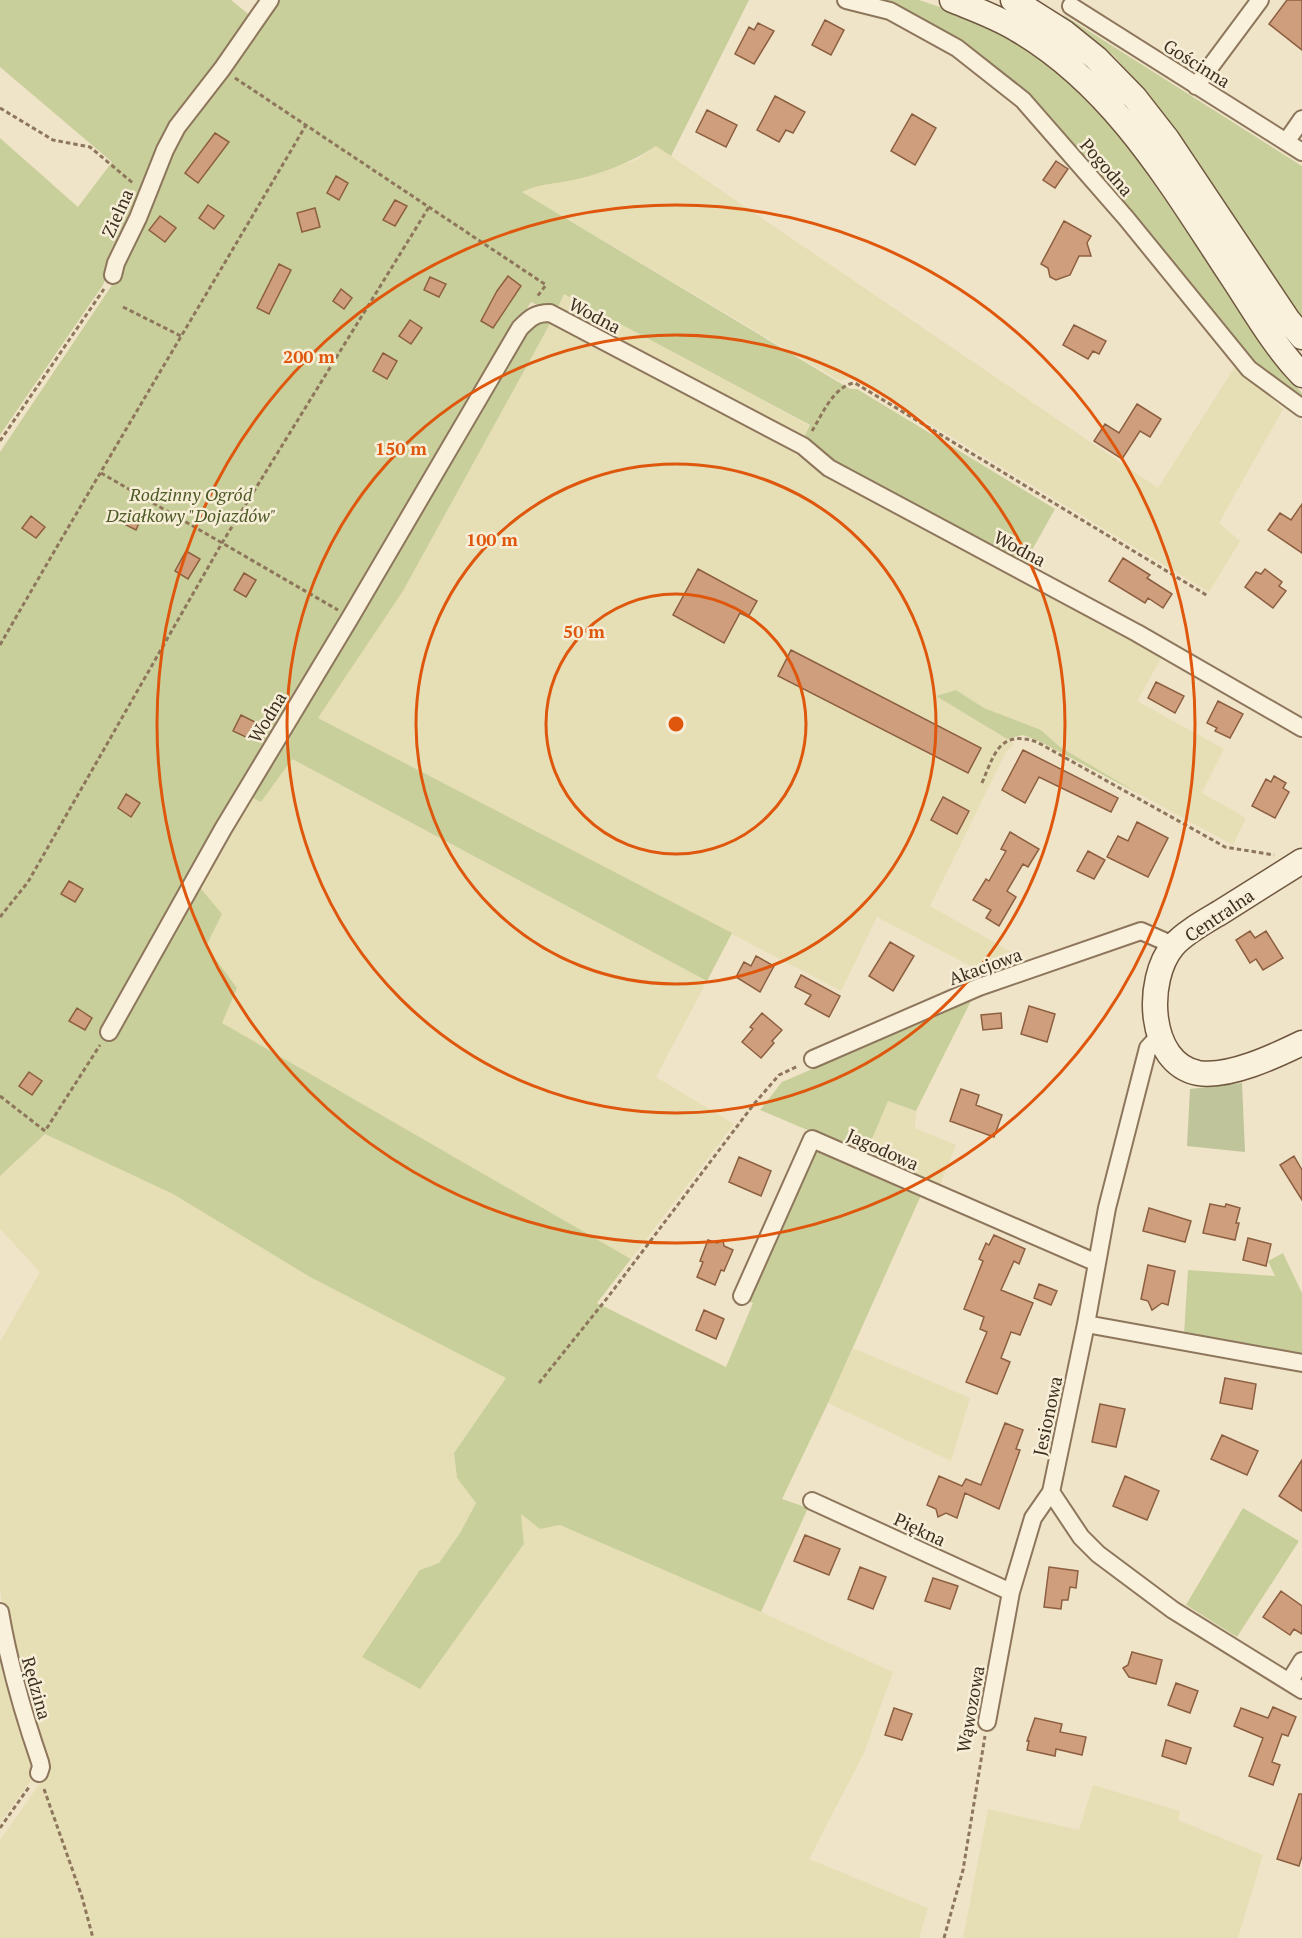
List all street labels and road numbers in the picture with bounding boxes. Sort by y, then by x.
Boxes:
street label: Gościnna [1159,33,1235,93]
street label: Pogodna [1075,133,1139,201]
street label: Zielna [96,185,138,241]
street label: Wodna [565,291,625,339]
street label: Wodna [990,524,1050,572]
street label: Wodna [242,687,292,747]
street label: Centralna [1180,883,1258,947]
street label: Akacjowa [945,942,1025,990]
street label: Jagodowa [843,1122,923,1176]
street label: Jesionowa [1027,1374,1067,1458]
street label: Piękna [890,1507,950,1551]
street label: Rędzina [17,1654,57,1722]
street label: Wąwozowa [951,1664,989,1754]

